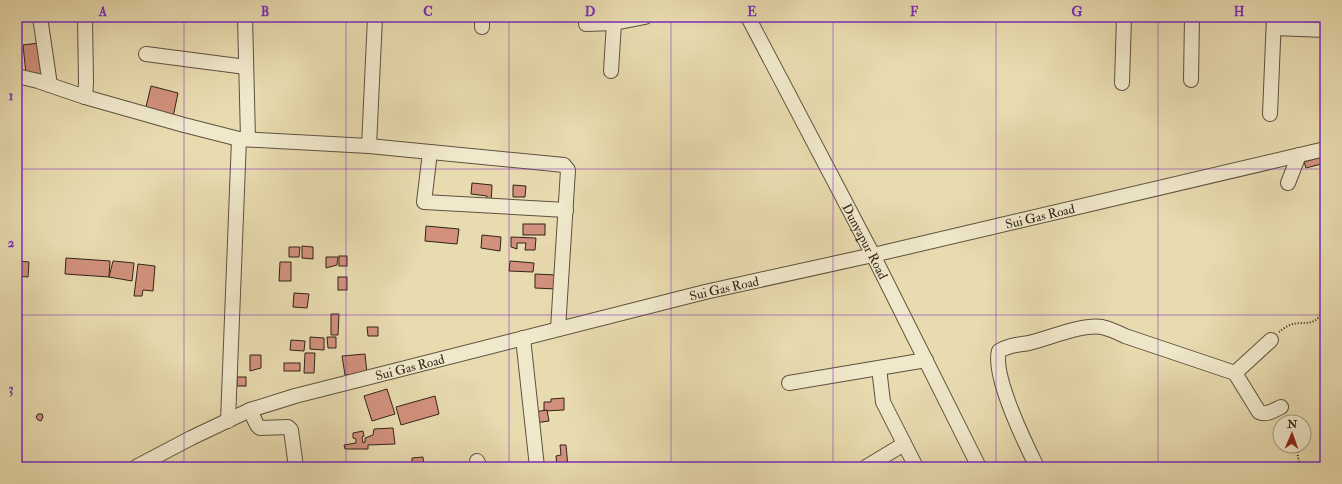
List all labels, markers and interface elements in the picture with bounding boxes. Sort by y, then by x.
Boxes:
text: A [98,4,108,20]
text: B [261,4,269,20]
text: C [423,4,433,20]
text: D [585,4,596,20]
text: E [747,4,757,20]
text: F [910,4,919,20]
text: G [1072,4,1083,20]
text: H [1234,4,1245,20]
text: 1 [9,88,14,104]
street label: Dunyapur Road [838,201,891,283]
street label: Sui Gas Road [1004,201,1077,233]
text: 2 [8,235,15,251]
street label: Sui Gas Road [688,273,761,305]
street label: Sui Gas Road [374,351,447,384]
text: 3 [9,381,14,397]
north arrow [1272,414,1312,454]
text: N [1286,418,1299,431]

